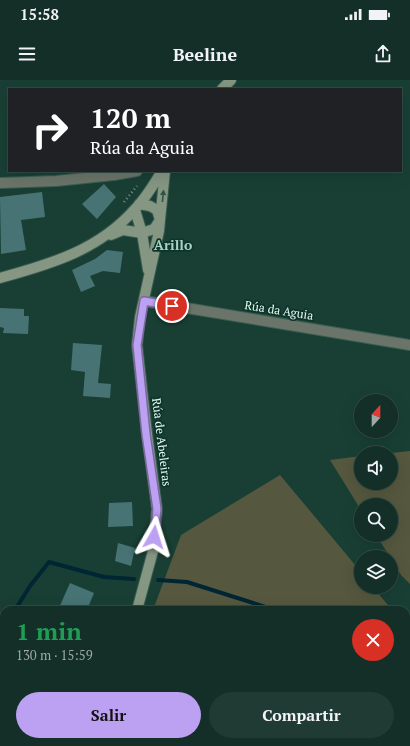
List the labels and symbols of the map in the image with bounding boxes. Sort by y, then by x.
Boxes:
one-way arrow [159,190,166,202]
district label: Arillo [154,235,192,254]
pin [155,289,189,323]
street label: Rúa da Aguia [243,297,315,323]
north arrow [354,394,398,438]
street label: Rúa de Abeleiras [149,397,175,487]
position arrow [133,516,175,558]

